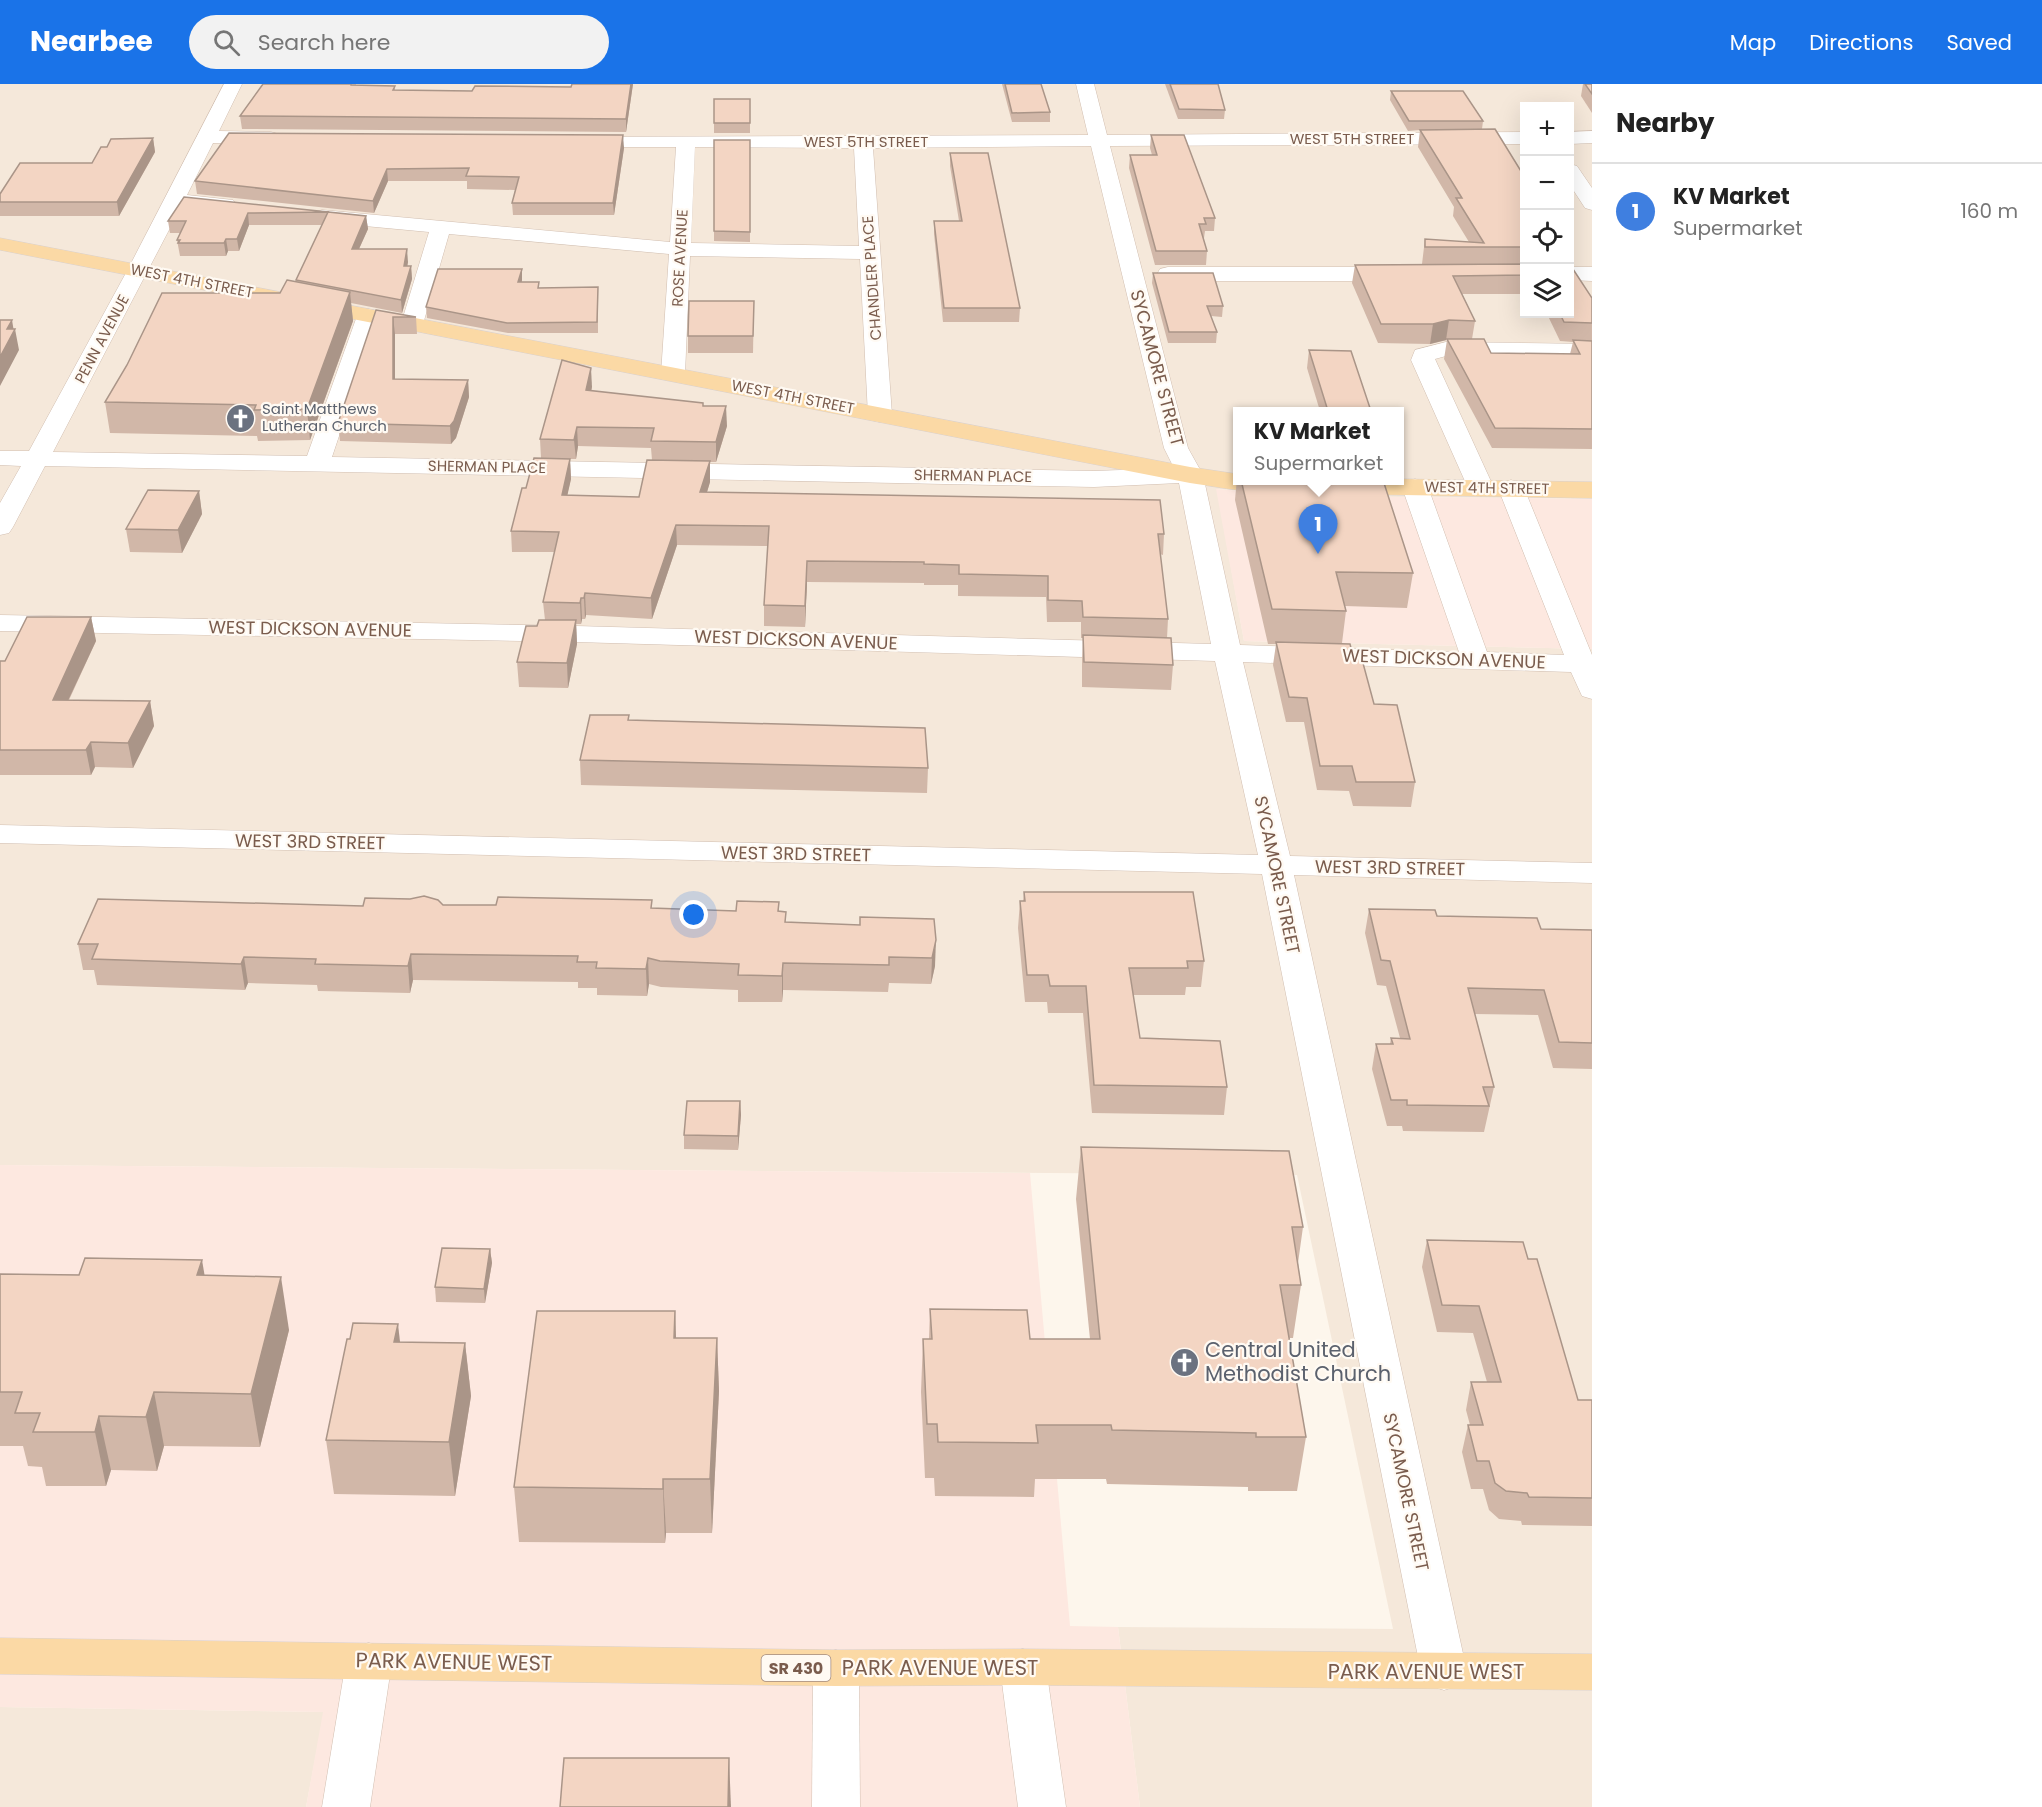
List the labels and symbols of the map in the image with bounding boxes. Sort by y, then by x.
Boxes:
street label: WEST 5TH STREET [1290,128,1414,149]
street label: WEST 5TH STREET [804,131,928,152]
street label: ROSE AVENUE [666,209,693,307]
street label: CHANDLER PLACE [857,215,886,341]
street label: WEST 4TH STREET [129,258,255,303]
street label: SYCAMORE STREET [1125,287,1190,449]
street label: PENN AVENUE [69,291,134,387]
street label: WEST 4TH STREET [730,374,856,419]
place label: Saint Matthews Lutheran Church [262,398,387,436]
church icon: Saint Matthews Lutheran Church [225,402,257,434]
street label: SHERMAN PLACE [428,455,546,478]
street label: SHERMAN PLACE [914,464,1032,487]
street label: WEST 4TH STREET [1424,476,1550,499]
pin: 1 [1298,504,1338,554]
street label: WEST DICKSON AVENUE [208,614,412,643]
street label: WEST DICKSON AVENUE [694,623,898,656]
street label: WEST DICKSON AVENUE [1342,642,1546,675]
street label: SYCAMORE STREET [1249,793,1307,957]
street label: WEST 3RD STREET [235,828,386,855]
street label: WEST 3RD STREET [721,840,872,867]
street label: WEST 3RD STREET [1315,854,1466,881]
your location [679,900,708,929]
place label: Central United Methodist Church [1205,1335,1391,1388]
church icon: Central United Methodist Church [1168,1346,1200,1378]
street label: SYCAMORE STREET [1378,1410,1436,1574]
street label: PARK AVENUE WEST [355,1645,553,1678]
street label: PARK AVENUE WEST [842,1653,1038,1682]
road number: SR 430 [762,1655,830,1681]
street label: PARK AVENUE WEST [1328,1657,1524,1686]

